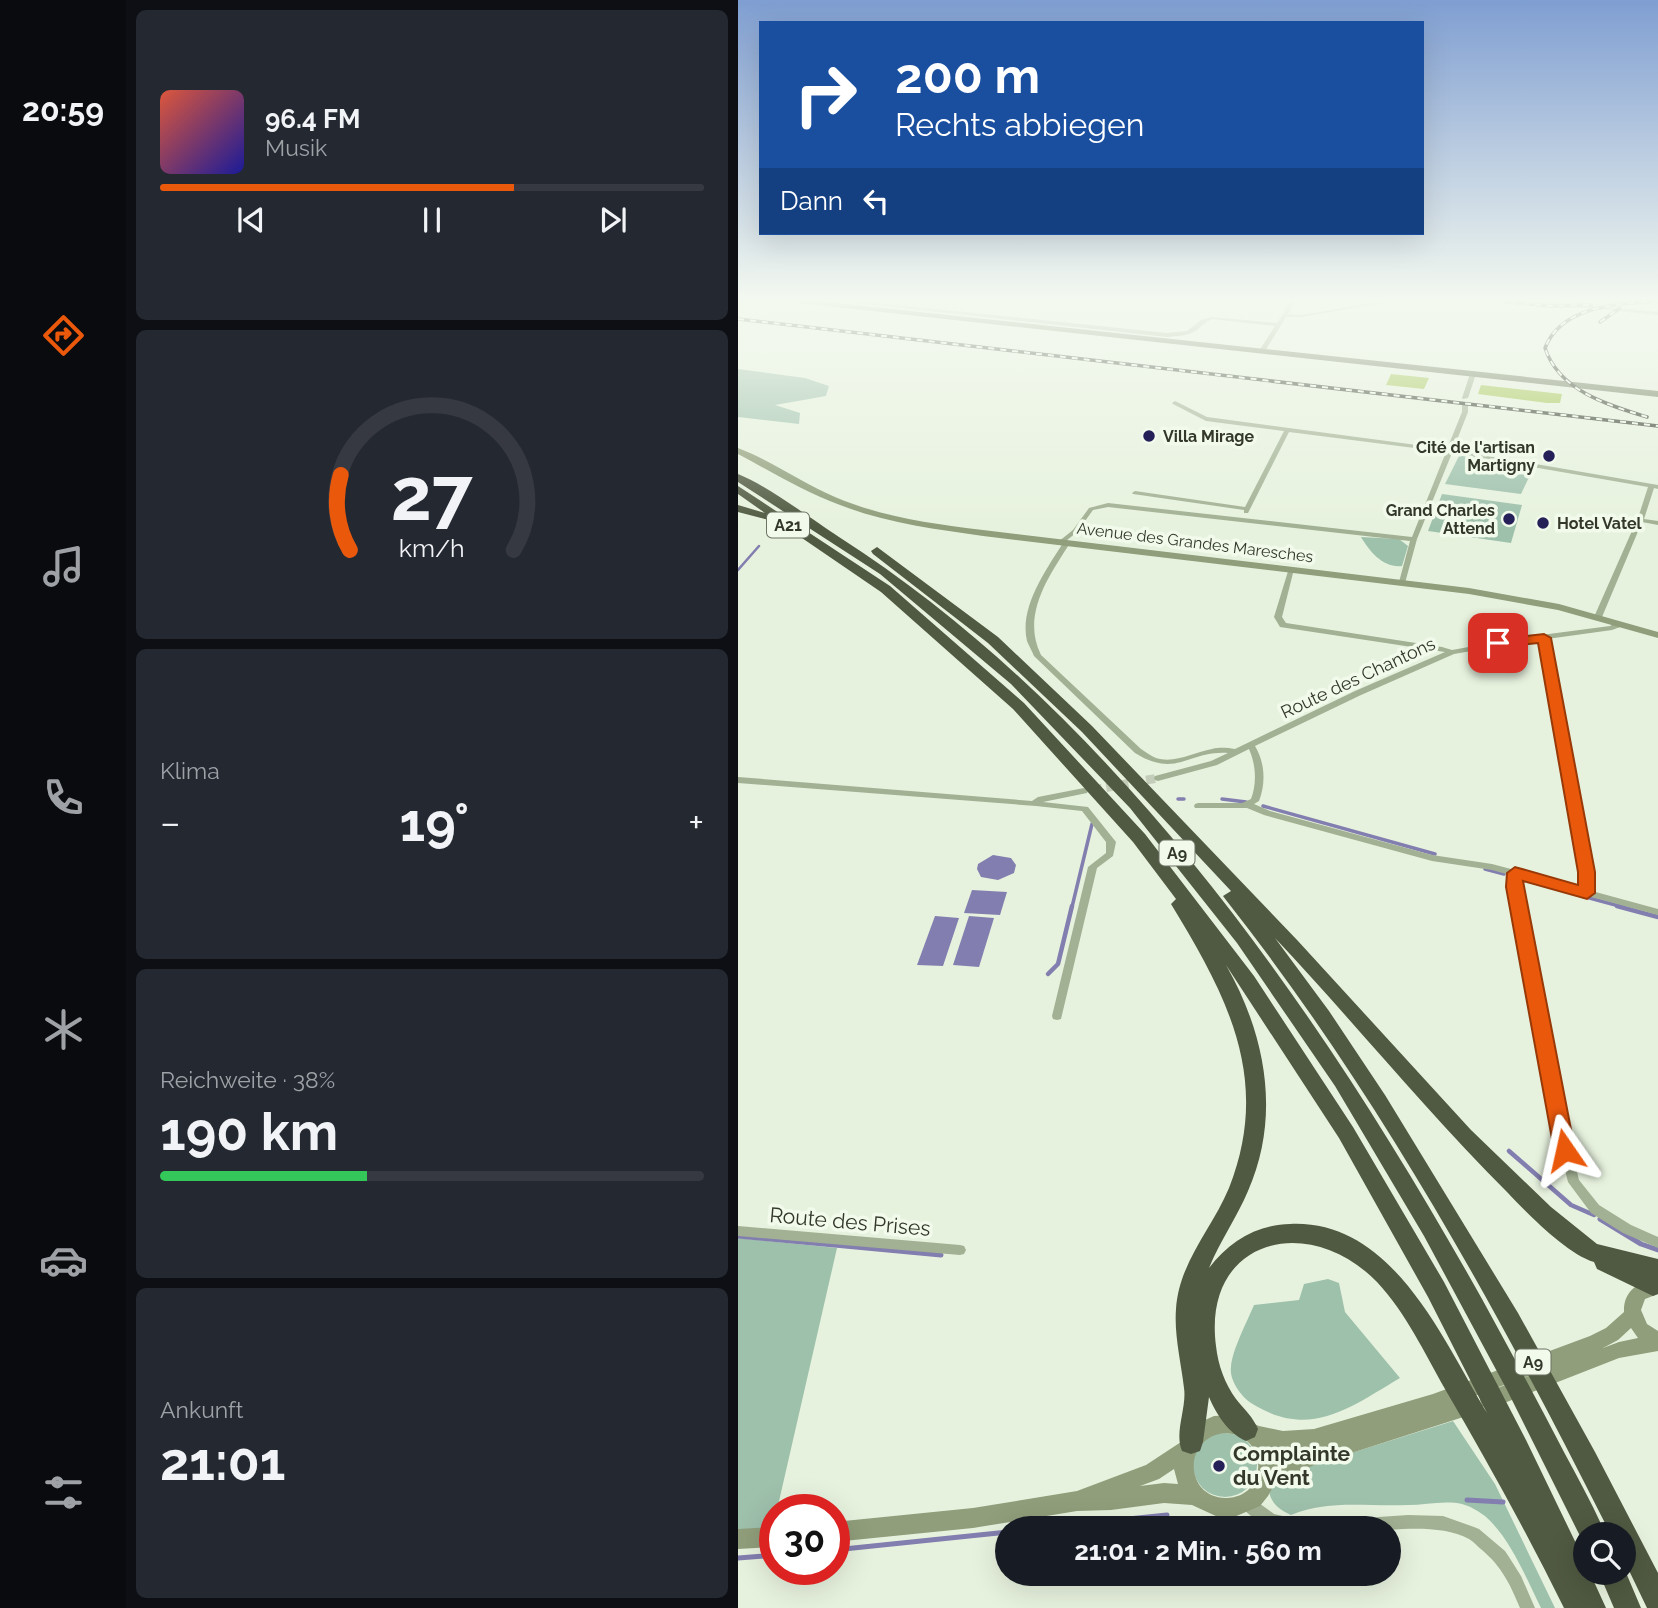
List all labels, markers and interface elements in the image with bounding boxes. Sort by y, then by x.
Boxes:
text: 200 m [895,47,1040,104]
icon: right [780,49,871,140]
text: 20:59 [22,91,104,128]
text: 96.4 FM [265,104,360,134]
text: Rechts abbiegen [895,106,1144,143]
text: Musik [265,134,327,161]
icon: left [857,182,895,220]
text: Dann [780,186,843,216]
icon: previous [232,201,270,239]
icon: pause [413,201,451,239]
icon: next [594,201,632,239]
icon: directions [39,311,88,360]
place label: Villa Mirage [1163,427,1254,446]
marker: Villa Mirage [1141,428,1157,444]
place label: Cité de l'artisan Martigny [1416,438,1535,475]
marker: Cité de l'artisan Martigny [1541,448,1557,464]
text: 27 [391,453,473,538]
place label: Grand Charles Attend [1386,501,1495,538]
marker: Grand Charles Attend [1501,511,1517,527]
road number: A21 [767,512,809,538]
place label: Hotel Vatel [1557,514,1643,533]
marker: Hotel Vatel [1535,515,1551,531]
street label: Avenue des Grandes Maresches [1076,519,1314,566]
text: km/h [399,533,465,563]
icon: music [39,542,88,591]
pin [1468,613,1528,673]
icon: arrive [1479,624,1517,662]
street label: Route des Chantons [1277,632,1439,723]
text: Klima [160,757,220,784]
icon: phone [39,773,88,822]
text: 19° [400,792,469,853]
text: − [160,800,180,845]
text: + [688,800,704,845]
road number: A9 [1160,840,1195,866]
icon: climate [39,1005,88,1054]
text: Reichweite · 38% [160,1066,335,1093]
text: 190 km [160,1101,338,1162]
position arrow [1528,1113,1602,1187]
street label: Route des Prises [769,1202,932,1241]
icon: car [39,1236,88,1285]
road number: A9 [1516,1350,1550,1374]
text: Ankunft [160,1396,243,1423]
text: 21:01 [160,1431,285,1492]
place label: Complainte du Vent [1233,1441,1351,1490]
marker: Complainte du Vent [1211,1458,1227,1474]
icon: filters [39,1468,88,1517]
speed limit sign: 30 [759,1494,850,1585]
map controls [1573,1522,1636,1585]
button: search [1573,1522,1636,1585]
text: 21:01 · 2 Min. · 560 m [1074,1536,1322,1566]

